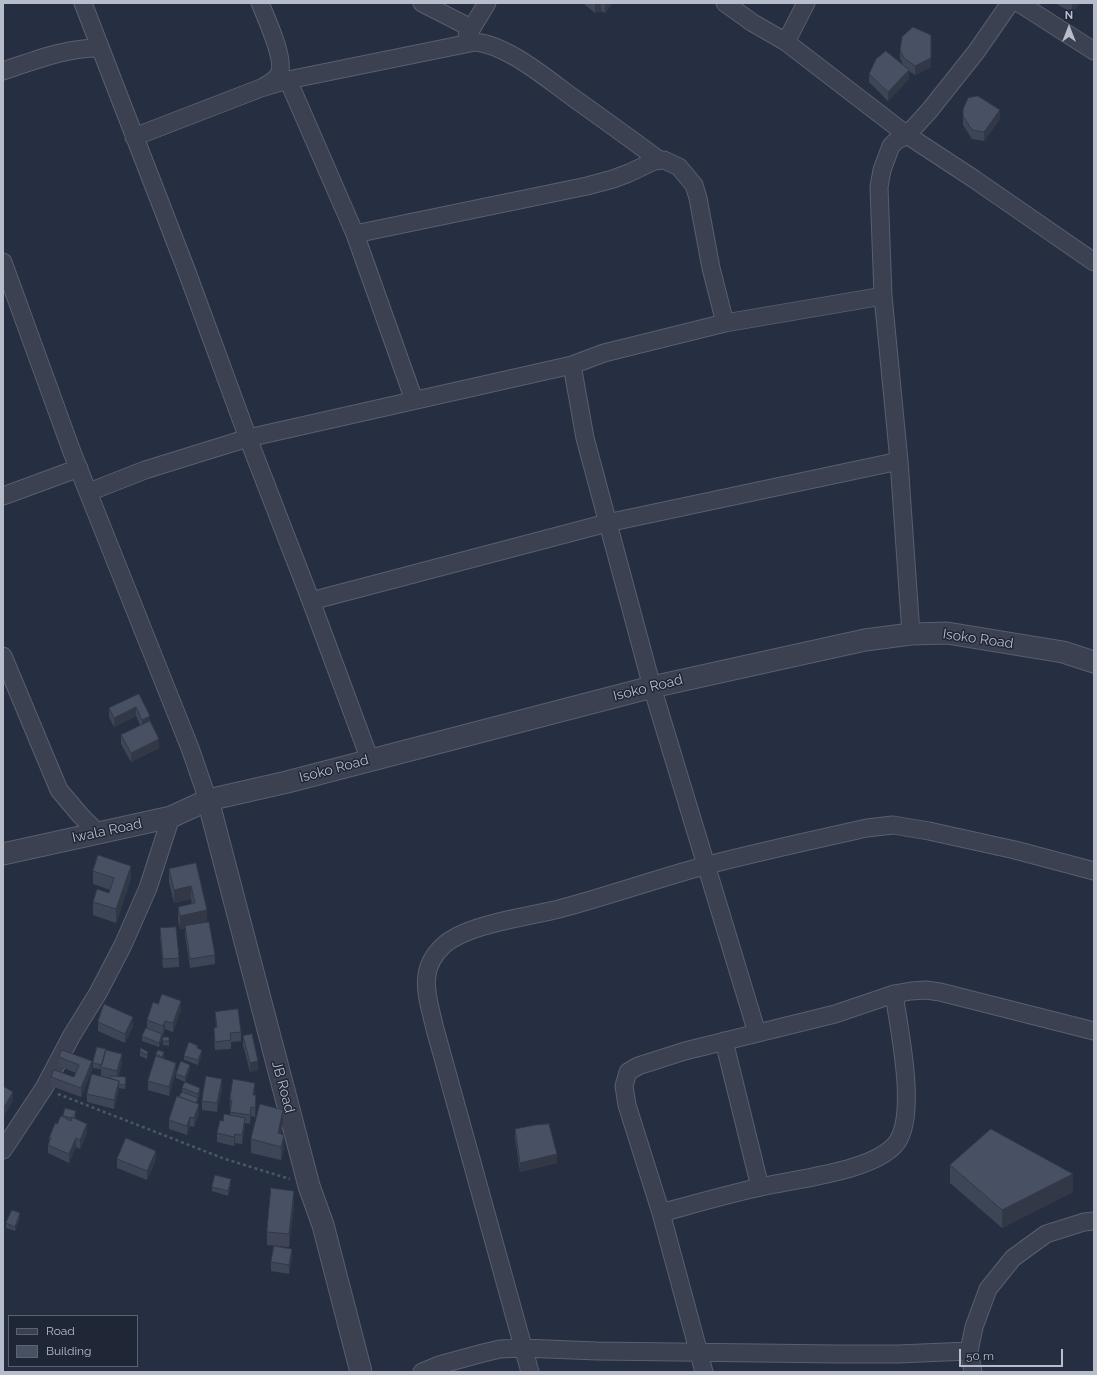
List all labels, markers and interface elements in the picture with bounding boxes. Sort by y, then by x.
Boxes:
north arrow [1049,8,1089,48]
text: N [1065,9,1073,22]
street label: Isoko Road [942,626,1014,652]
street label: Isoko Road [612,671,684,705]
street label: Isoko Road [298,752,370,786]
street label: Iwala Road [71,815,143,847]
street label: JB Road [268,1059,298,1115]
legend [8,1315,138,1367]
text: Road [46,1324,75,1338]
scale bar [961,1341,1065,1367]
text: Building [46,1344,92,1358]
text: 50 m [966,1349,994,1363]

